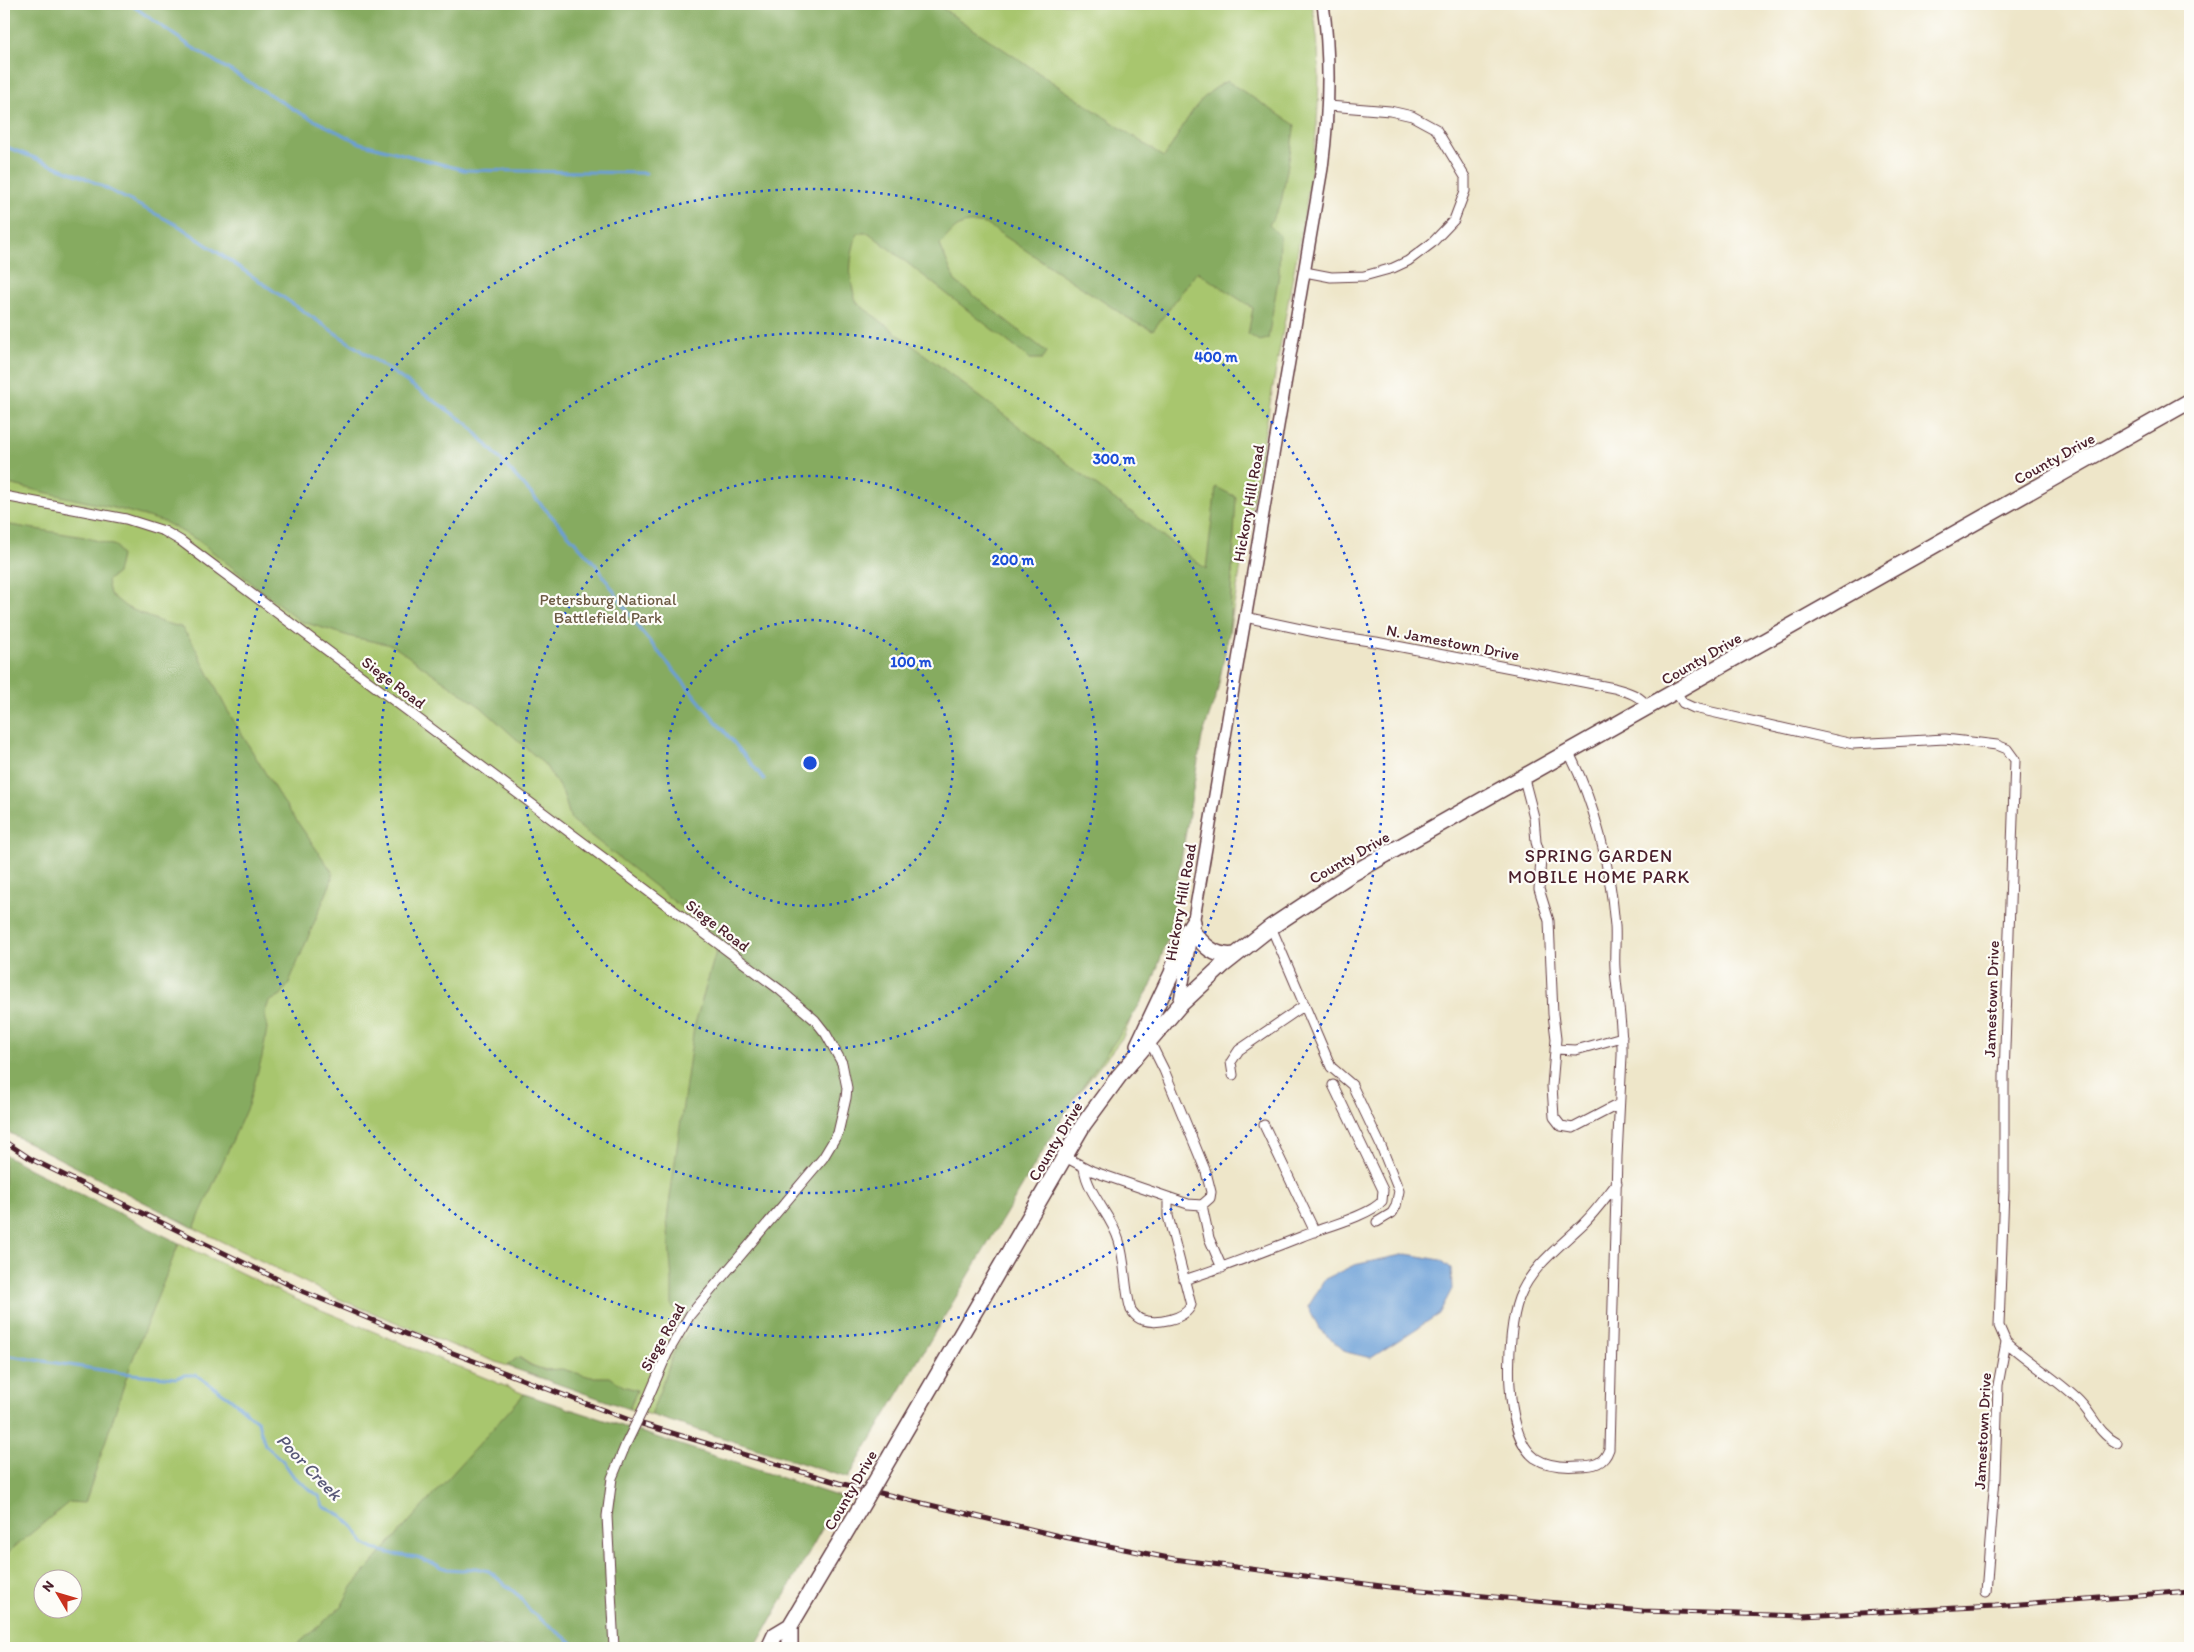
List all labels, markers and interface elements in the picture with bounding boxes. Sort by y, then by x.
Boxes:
text: 400 m [1194,348,1238,366]
street label: County Drive [2011,428,2098,488]
street label: Hickory Hill Road [1229,443,1268,563]
text: 300 m [1093,450,1136,468]
text: 200 m [992,551,1035,569]
park label: Petersburg National Battlefield Park [540,590,677,627]
street label: N. Jamestown Drive [1385,620,1521,665]
street label: County Drive [1658,628,1745,689]
street label: Siege Road [358,652,430,713]
text: 100 m [890,653,932,671]
centre of rings [801,754,819,772]
street label: County Drive [1306,827,1393,888]
street label: Hickory Hill Road [1161,842,1200,962]
district label: SPRING GARDEN MOBILE HOME PARK [1508,845,1690,888]
street label: Siege Road [682,895,754,956]
street label: Jamestown Drive [1980,940,2003,1058]
street label: County Drive [1024,1098,1087,1184]
street label: Siege Road [636,1300,689,1375]
street label: Jamestown Drive [1970,1372,1995,1490]
water label: Poor Creek [272,1429,347,1506]
street label: County Drive [820,1447,881,1534]
north arrow [32,1570,82,1620]
text: N [39,1577,58,1595]

